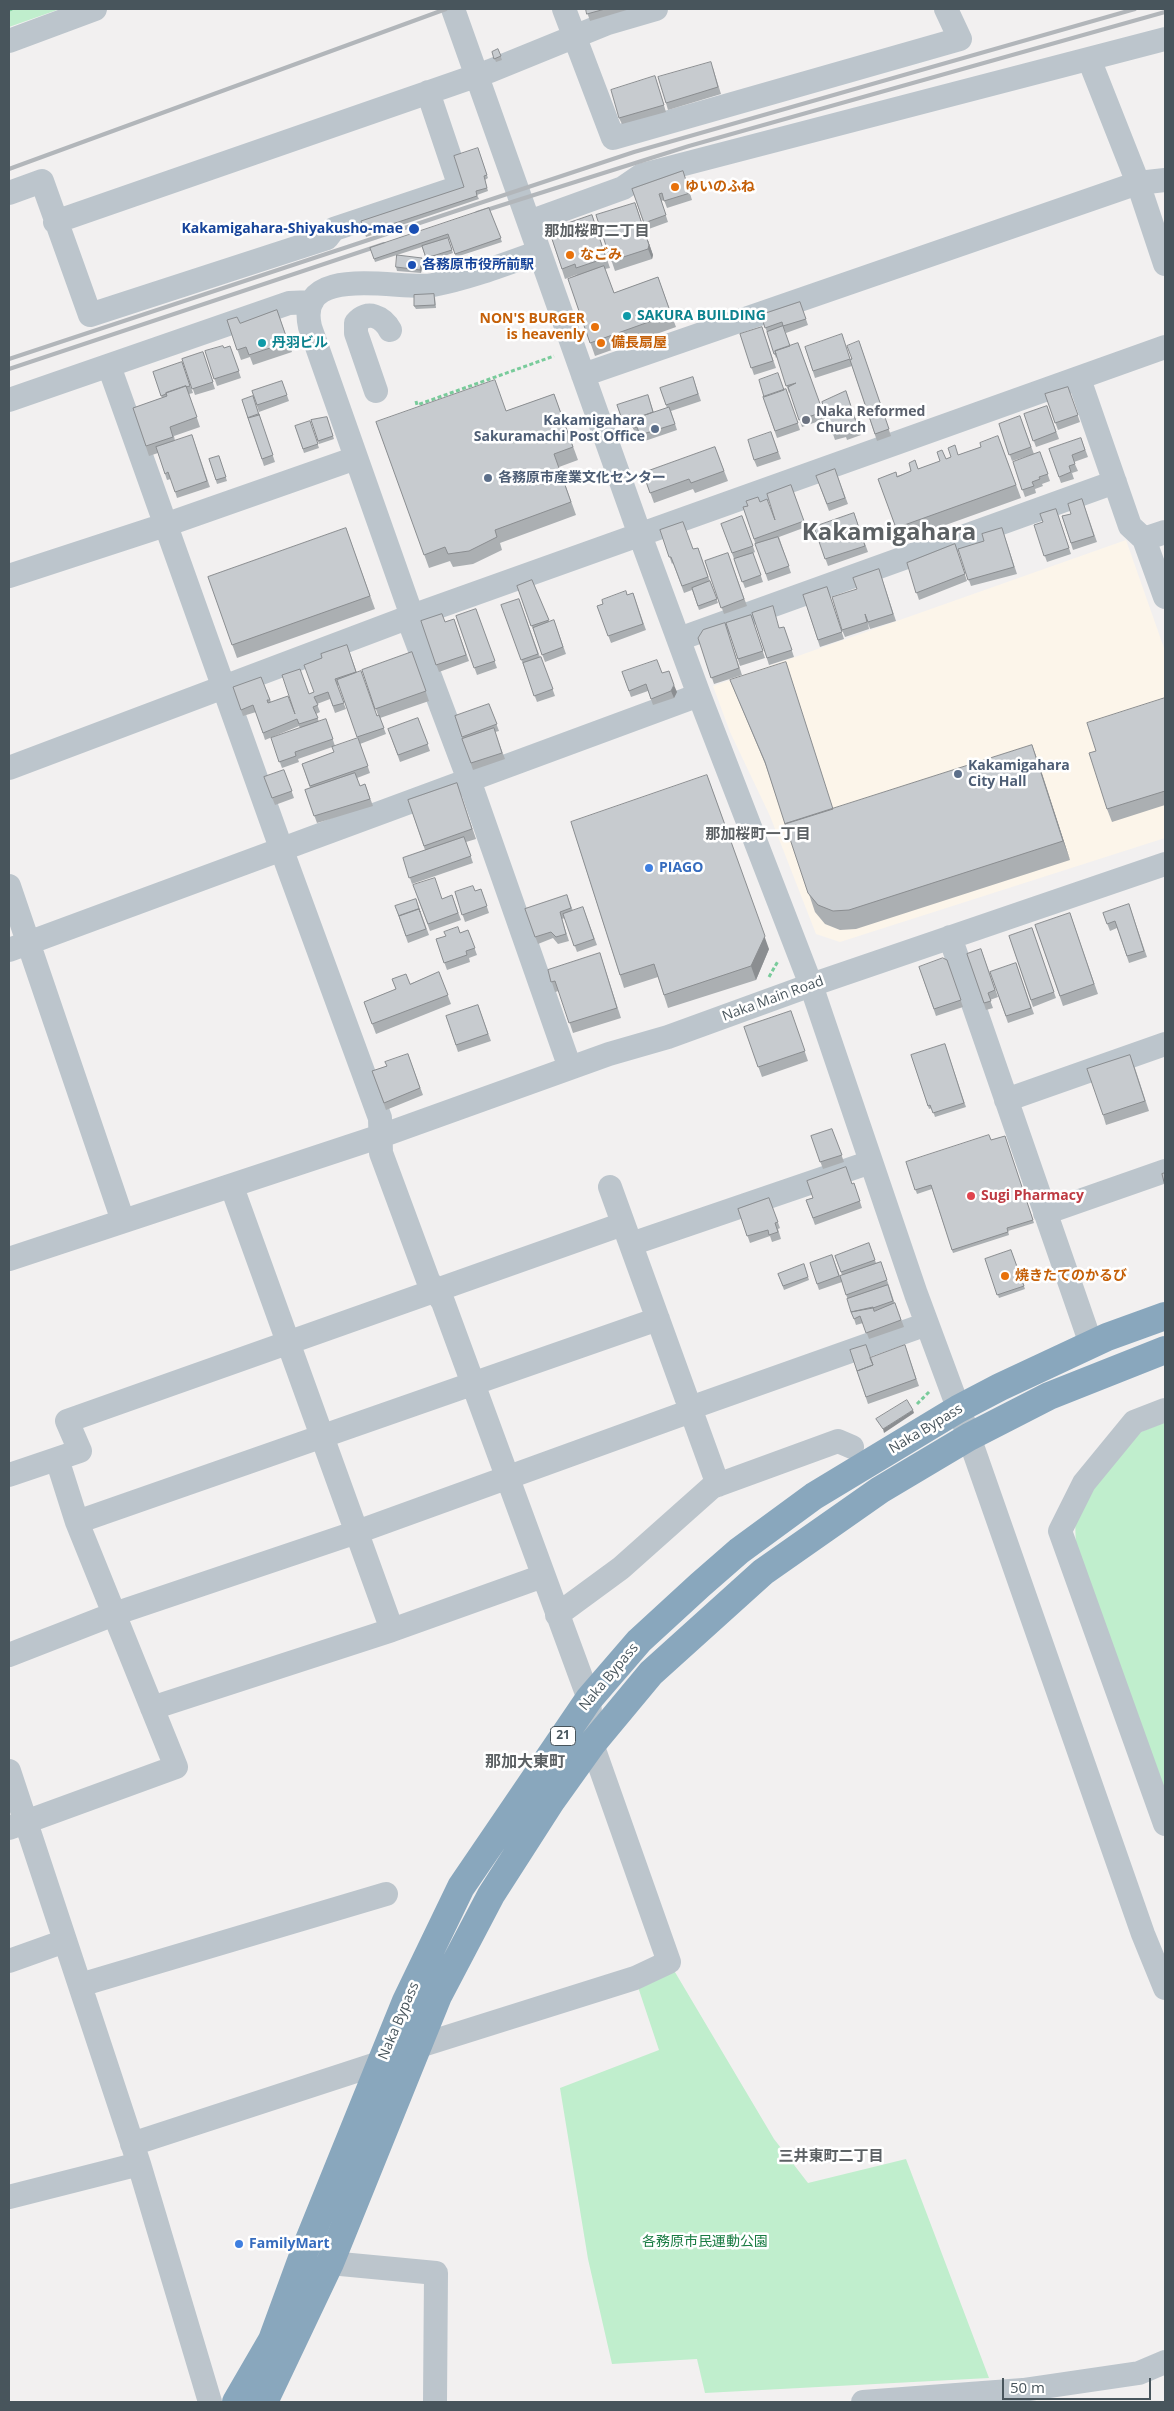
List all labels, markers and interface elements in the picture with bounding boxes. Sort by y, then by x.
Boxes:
place label: ゆいのふね [685,179,755,195]
marker: ゆいのふね [669,181,681,193]
place label: Kakamigahara-Shiyakusho-mae [181,221,403,237]
marker: Kakamigahara-Shiyakusho-mae [407,222,421,236]
district label: 那加桜町二丁目 [545,223,649,241]
place label: なごみ [580,247,622,263]
marker: なごみ [564,249,576,261]
place label: 各務原市役所前駅 [422,257,534,273]
marker: 各務原市役所前駅 [406,259,418,271]
place label: SAKURA BUILDING [637,308,766,324]
marker: SAKURA BUILDING [621,310,633,322]
place label: NON'S BURGER is heavenly [480,311,585,344]
marker: NON'S BURGER is heavenly [589,321,601,333]
place label: 丹羽ビル [272,335,328,351]
place label: 備長扇屋 [611,335,667,351]
marker: 丹羽ビル [256,337,268,349]
marker: 備長扇屋 [595,337,607,349]
place label: Naka Reformed Church [816,404,925,437]
place label: Kakamigahara Sakuramachi Post Office [474,413,645,446]
marker: Naka Reformed Church [800,414,812,426]
marker: Kakamigahara Sakuramachi Post Office [649,423,661,435]
place label: 各務原市産業文化センター [498,470,666,486]
marker: 各務原市産業文化センター [482,472,494,484]
district label: Kakamigahara [802,519,976,547]
place label: Kakamigahara City Hall [968,758,1070,790]
marker: Kakamigahara City Hall [952,768,964,780]
district label: 那加桜町一丁目 [706,826,810,844]
place label: PIAGO [659,860,703,876]
marker: PIAGO [643,862,655,874]
street label: Naka Main Road [720,973,826,1025]
place label: Sugi Pharmacy [981,1188,1084,1204]
marker: Sugi Pharmacy [965,1190,977,1202]
place label: 焼きたてのかるび [1015,1268,1127,1284]
marker: 焼きたてのかるび [999,1270,1011,1282]
street label: Naka Bypass [886,1400,966,1458]
street label: Naka Bypass [576,1640,642,1714]
road number: 21 [550,1726,576,1745]
district label: 那加大東町 [485,1752,565,1772]
street label: Naka Bypass [375,1980,423,2062]
district label: 三井東町二丁目 [779,2148,883,2166]
park label: 各務原市民運動公園 [642,2234,768,2250]
place label: FamilyMart [249,2236,329,2252]
marker: FamilyMart [233,2238,245,2250]
scale bar [1004,2368,1153,2400]
text: 50 m [1010,2377,1045,2397]

